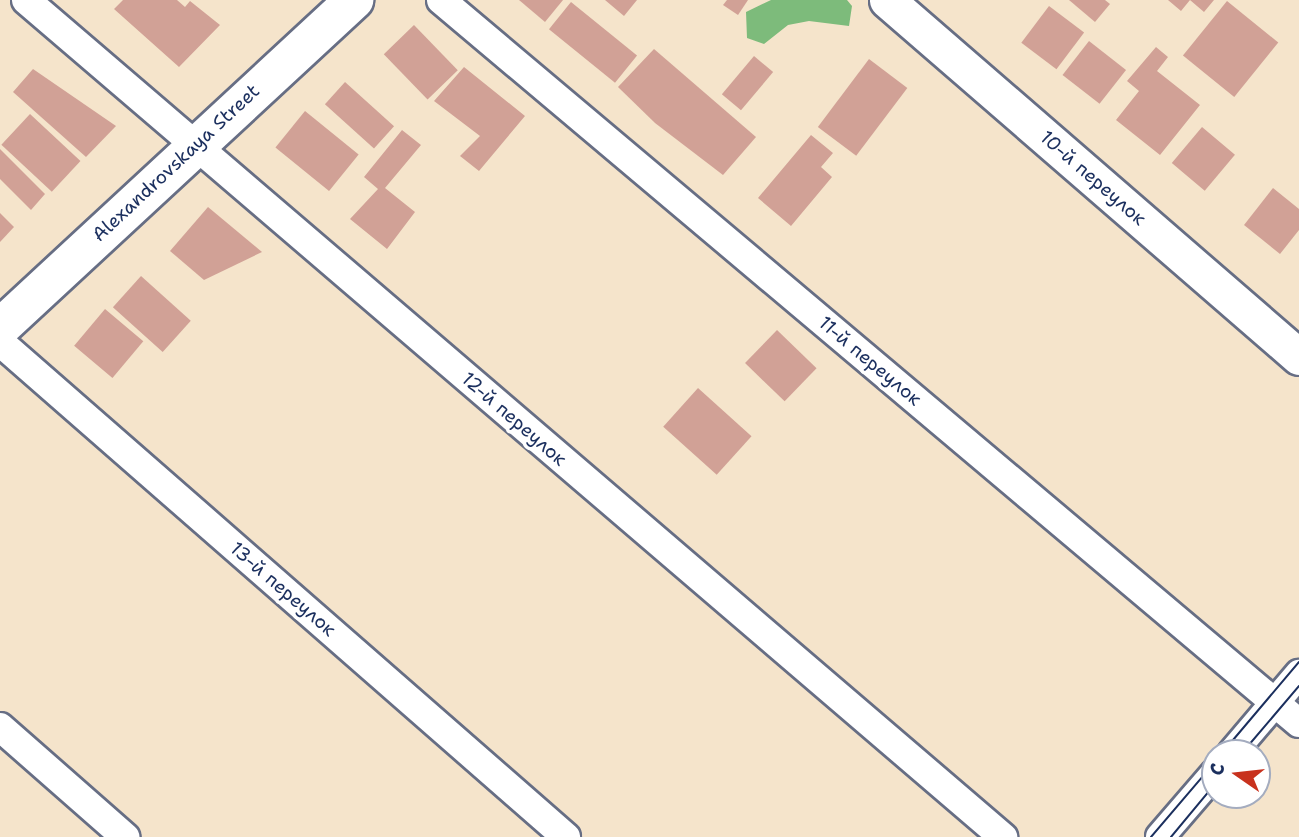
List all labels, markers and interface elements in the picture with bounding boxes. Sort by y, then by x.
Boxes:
street label: Alexandrovskaya Street [88,80,264,246]
street label: 10-й переулок [1035,126,1151,230]
street label: 11-й переулок [814,311,926,411]
street label: 12-й переулок [457,367,571,471]
street label: 13-й переулок [226,537,340,641]
north arrow [1201,739,1271,809]
text: С [1204,761,1231,778]

